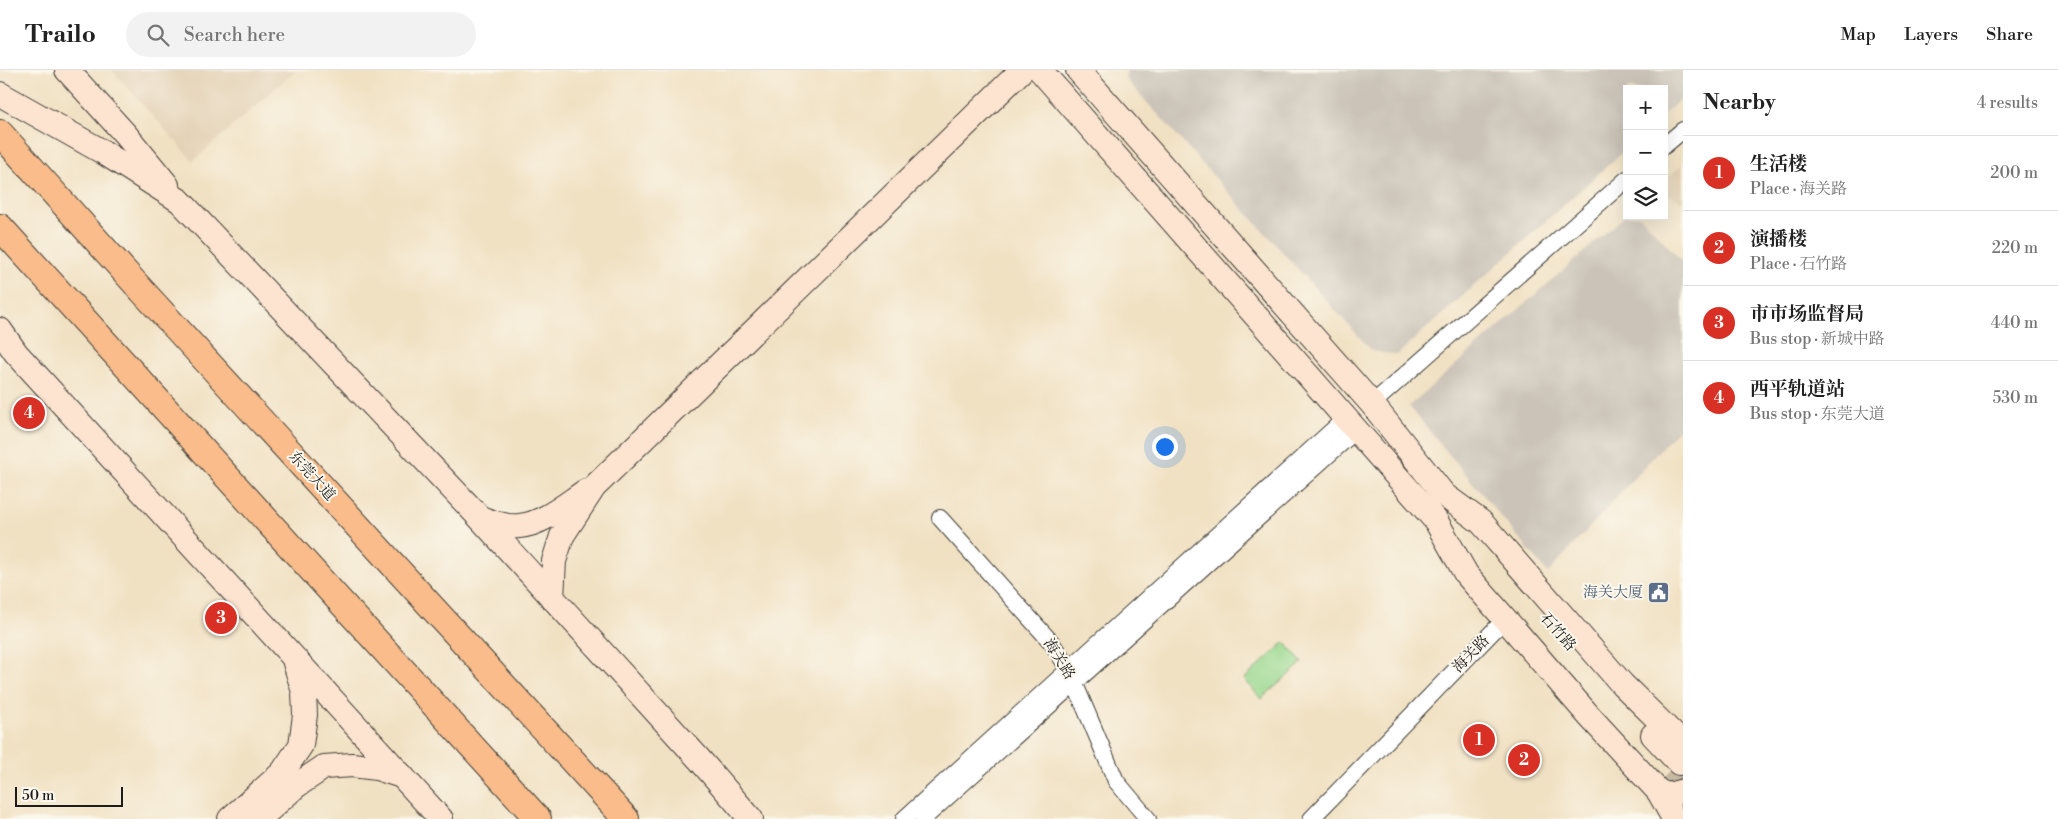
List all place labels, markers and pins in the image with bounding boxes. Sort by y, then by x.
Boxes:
pin: 4 [13,394,45,432]
public building icon: 海关大厦 [1647,580,1671,604]
place label: 海关大厦 [1583,583,1643,602]
pin: 3 [205,599,237,637]
pin: 1 [1463,721,1495,759]
pin: 2 [1508,741,1540,779]

